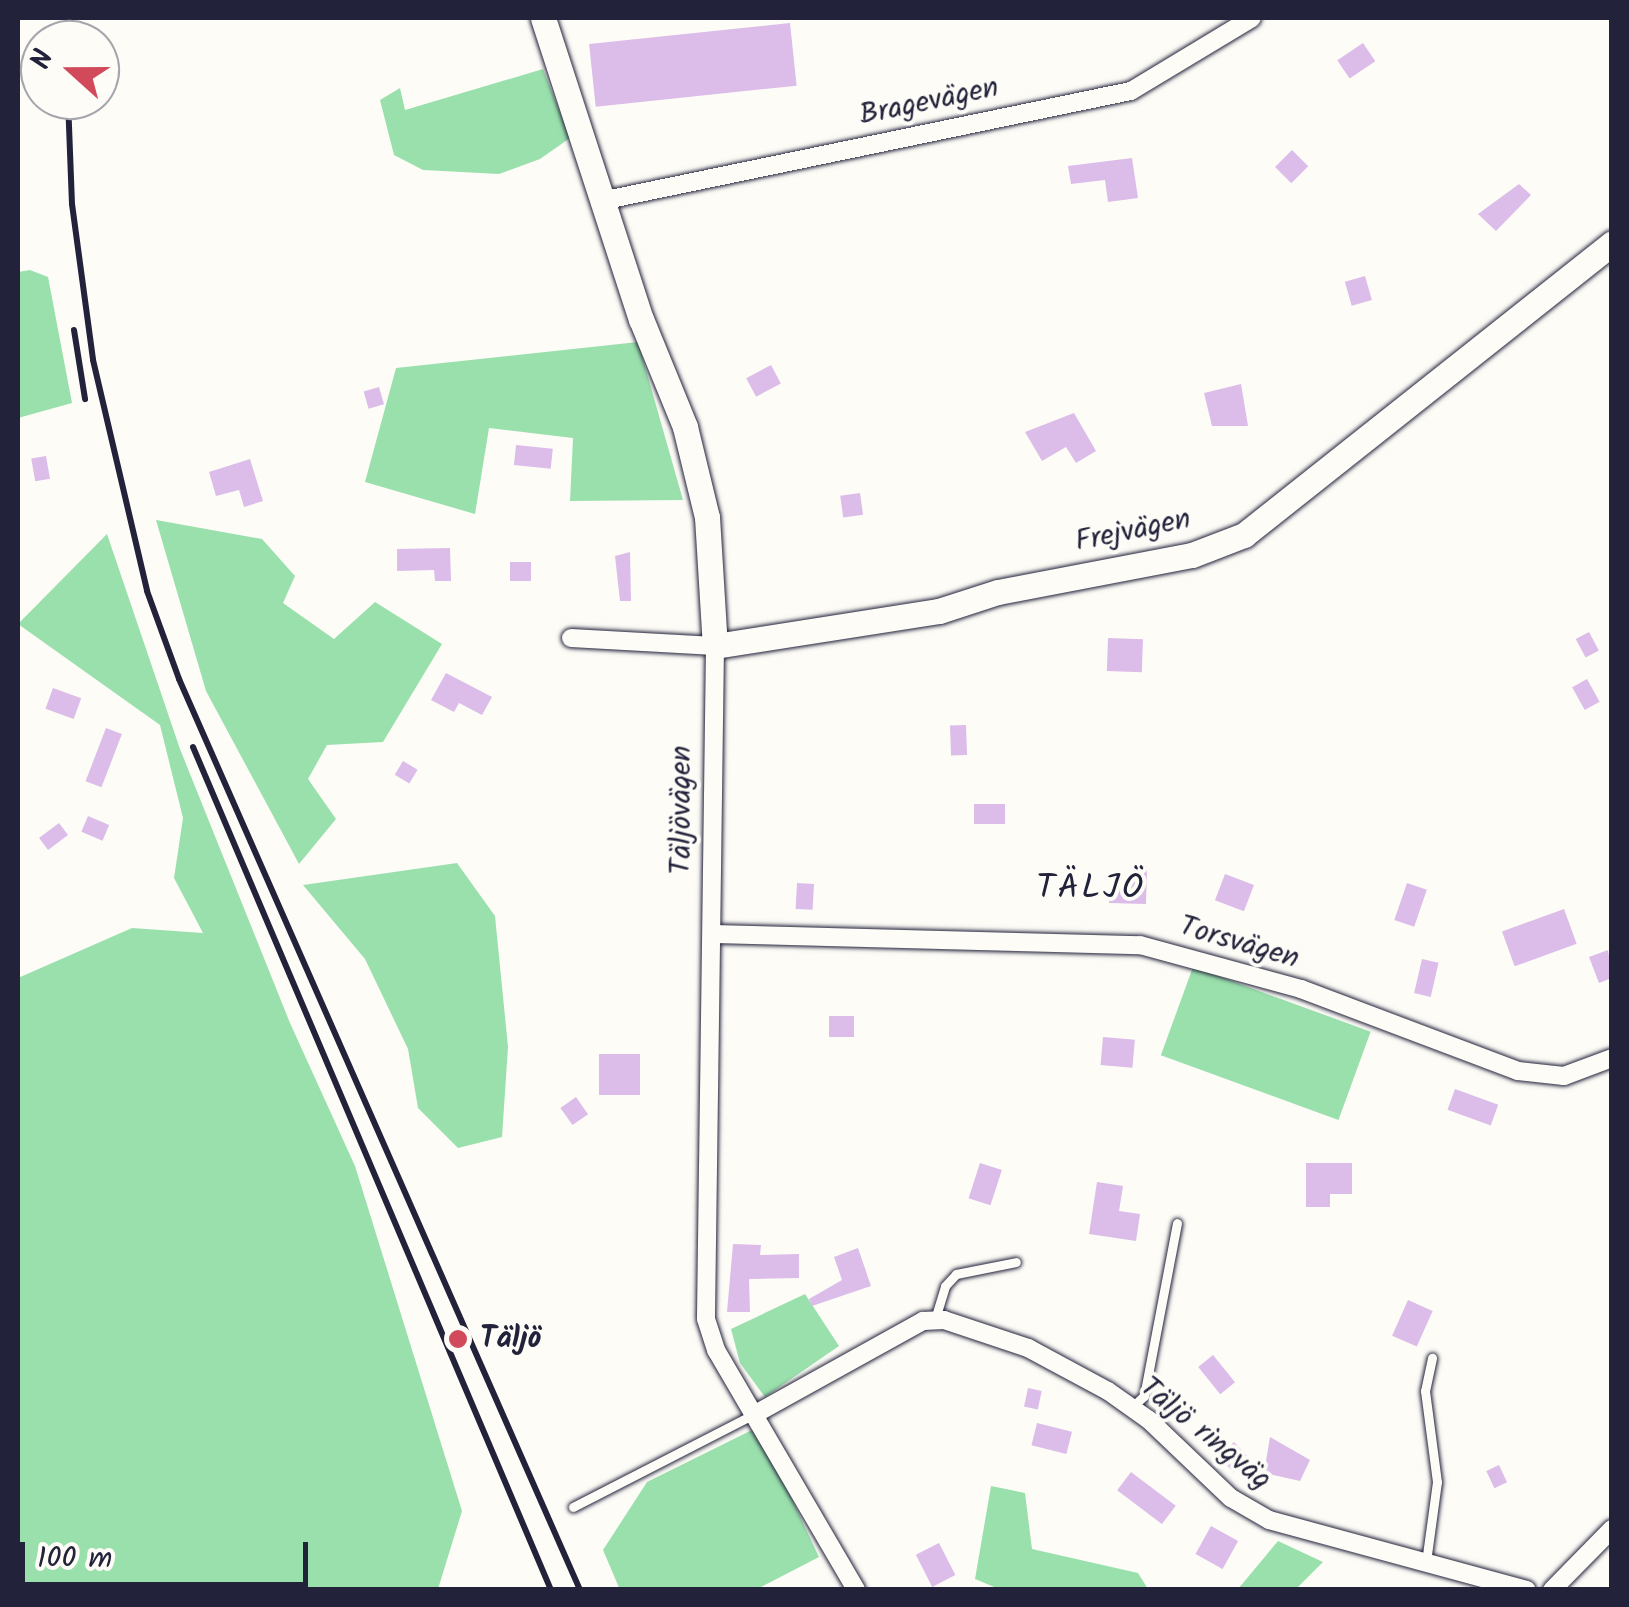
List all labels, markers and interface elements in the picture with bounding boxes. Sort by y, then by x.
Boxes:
north arrow [20,20,120,120]
text: N [19,43,68,76]
street label: Bragevägen [856,70,1002,134]
street label: Frejvägen [1072,501,1194,561]
street label: Täljövägen [664,745,700,875]
district label: TÄLJÖ [1036,868,1146,910]
street label: Torsvägen [1175,909,1303,977]
place label: Täljö [480,1321,541,1357]
marker: Täljö [445,1326,471,1352]
street label: Täljö ringväg [1132,1370,1278,1498]
scale bar [25,1522,312,1584]
text: 100 m [37,1535,112,1583]

